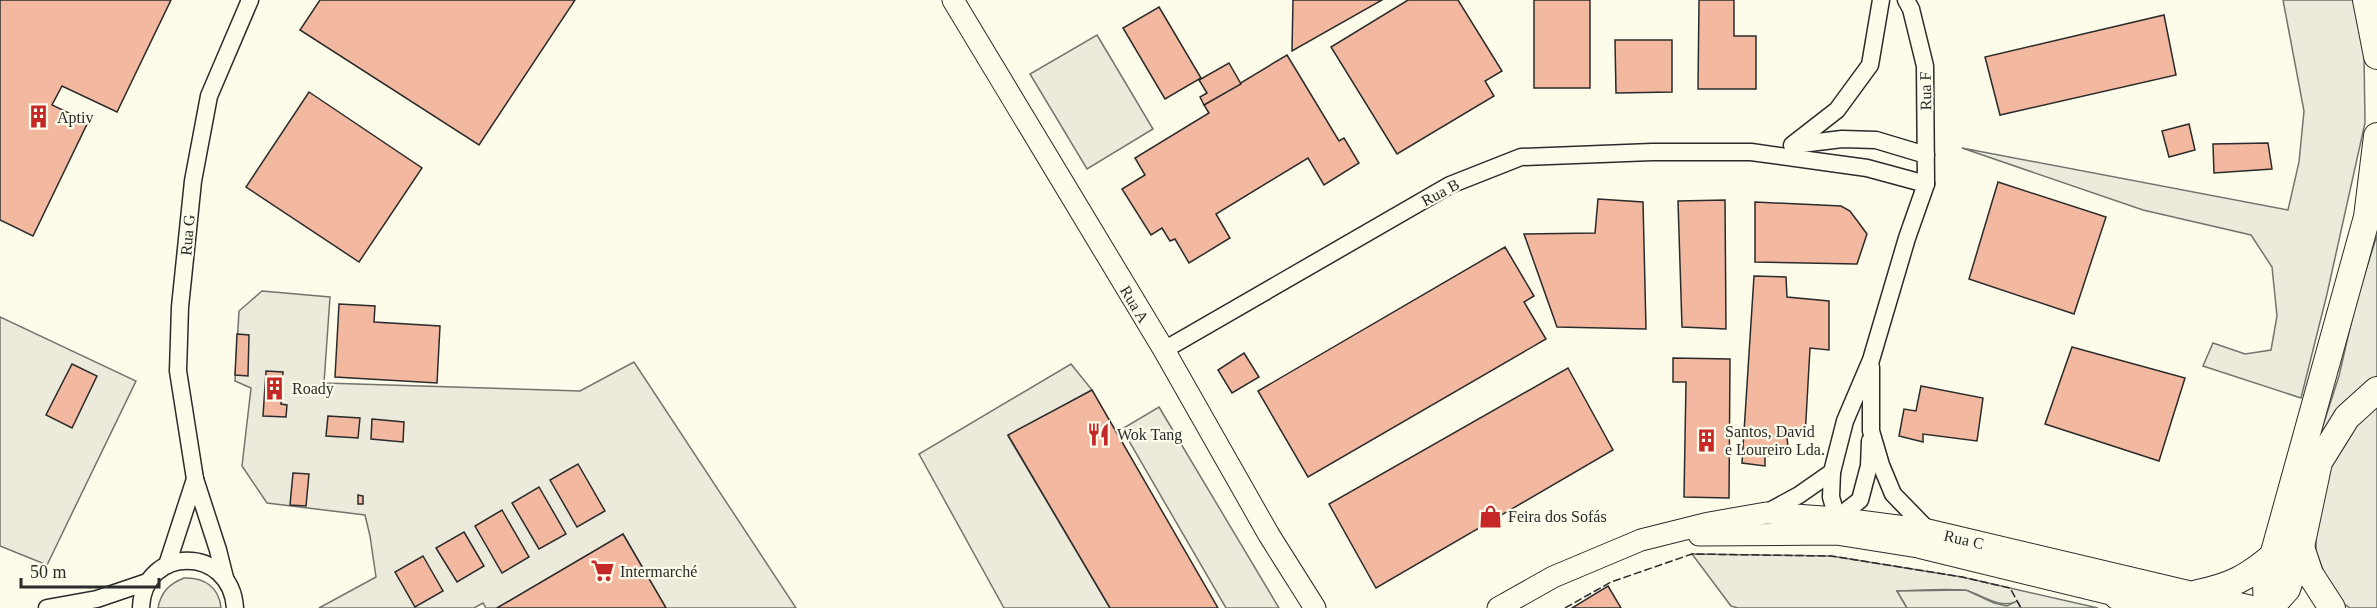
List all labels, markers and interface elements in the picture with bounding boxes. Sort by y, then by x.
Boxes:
street label: Rua F [1917,71,1934,110]
building icon: Aptiv [26,104,52,130]
place label: Aptiv [57,109,93,127]
street label: Rua B [1418,175,1462,209]
street label: Rua G [177,213,198,256]
street label: Rua A [1117,283,1153,326]
building icon: Roady [261,375,287,401]
place label: Roady [292,380,334,398]
restaurant icon: Wok Tang [1086,421,1112,447]
place label: Santos, David e Loureiro Lda. [1725,423,1825,458]
place label: Wok Tang [1117,426,1182,444]
building icon: Santos, David e Loureiro Lda. [1694,427,1720,453]
shop icon: Feira dos Sofás [1477,503,1503,529]
place label: Feira dos Sofás [1508,508,1607,525]
street label: Rua C [1942,527,1986,552]
scale bar [21,551,159,589]
supermarket icon: Intermarché [589,558,615,584]
text: 50 m [30,562,67,582]
place label: Intermarché [620,563,697,580]

